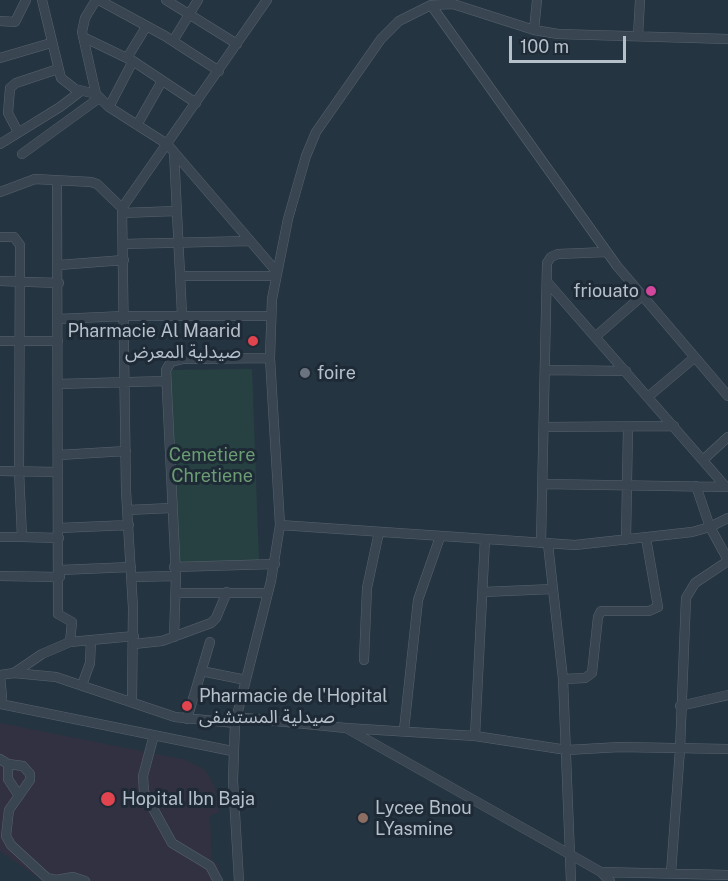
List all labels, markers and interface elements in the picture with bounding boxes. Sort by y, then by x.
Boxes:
scale bar [512,24,629,62]
text: 100 m [520,36,569,57]
place label: friouato [573,280,639,302]
marker: friouato [644,284,658,298]
place label: Pharmacie Al Maarid صيدلية المعرض [67,320,241,362]
marker: Pharmacie Al Maarid صيدلية المعرض [246,334,260,348]
place label: foire [317,362,356,384]
marker: foire [298,366,312,380]
park label: Cemetiere Chretiene [169,444,255,486]
place label: Pharmacie de l'Hopital صيدلية المستشفى [199,685,388,728]
marker: Pharmacie de l'Hopital صيدلية المستشفى [180,699,194,713]
place label: Hopital Ibn Baja [122,788,255,810]
marker: Hopital Ibn Baja [99,790,117,808]
place label: Lycee Bnou LYasmine [375,797,472,840]
marker: Lycee Bnou LYasmine [356,811,370,825]

